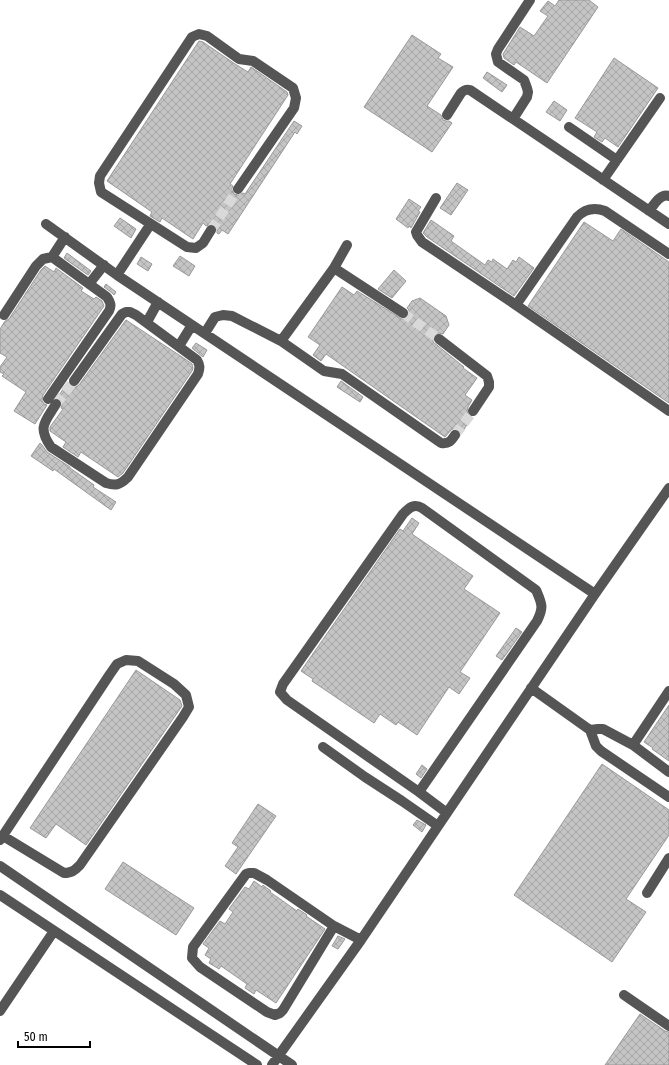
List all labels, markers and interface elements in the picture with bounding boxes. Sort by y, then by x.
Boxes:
scale bar [18,1023,90,1049]
text: 50 m [24,1030,48,1044]

